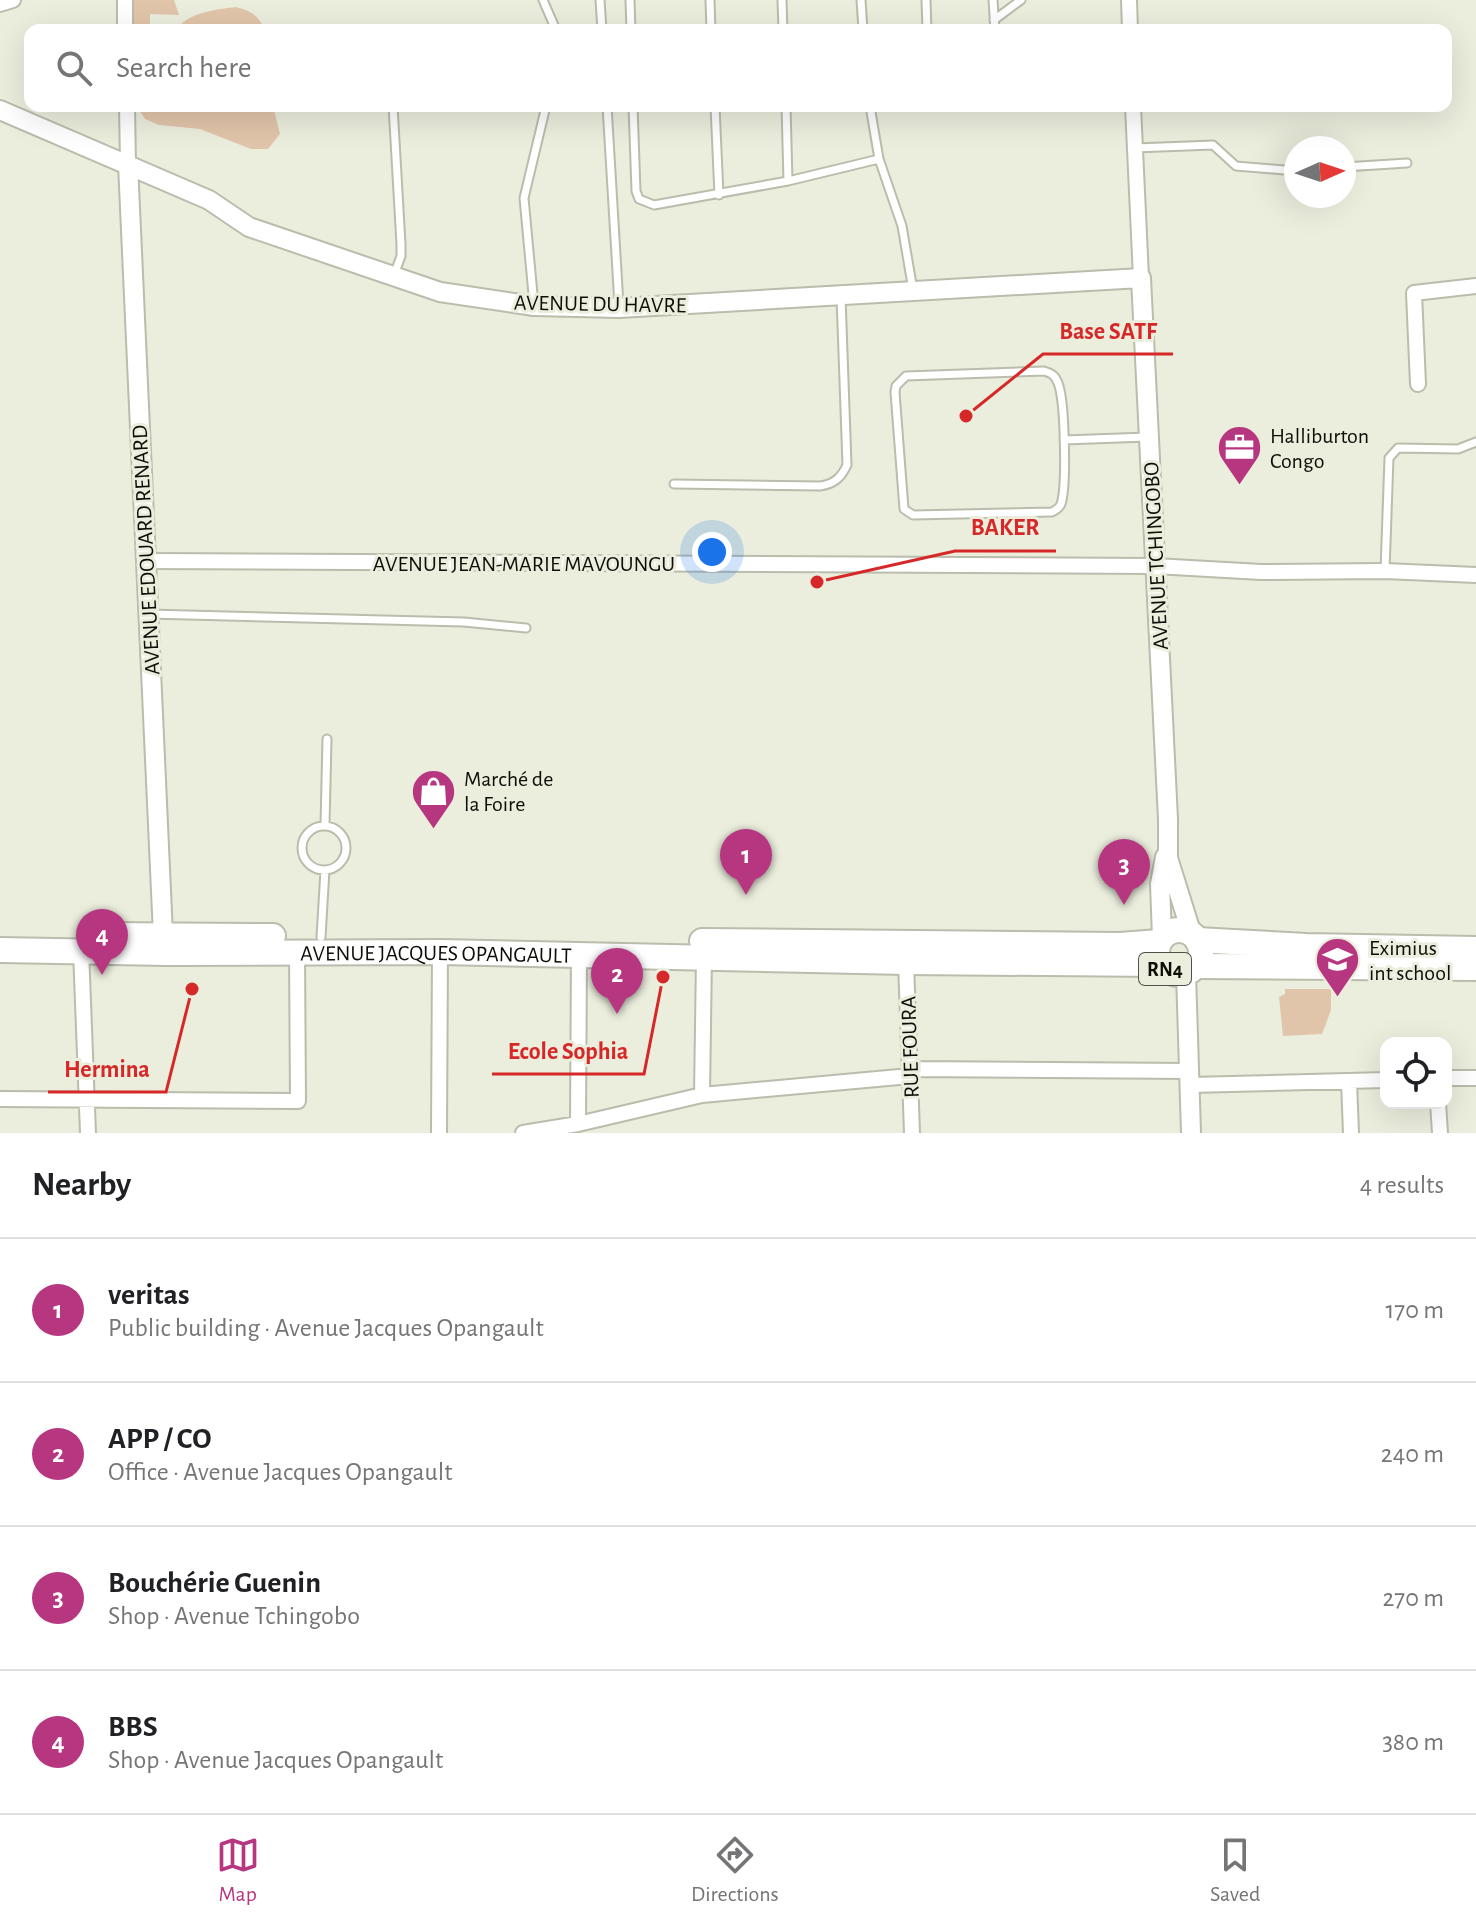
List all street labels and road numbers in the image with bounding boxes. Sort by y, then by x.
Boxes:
street label: AVENUE DU HAVRE [514,291,687,317]
street label: AVENUE EDOUARD RENARD [128,424,164,675]
street label: AVENUE TCHINGOBO [1140,461,1172,650]
street label: AVENUE JEAN-MARIE MAVOUNGU [373,553,675,575]
street label: AVENUE JACQUES OPANGAULT [300,942,572,967]
road number: RN4 [1139,953,1191,985]
street label: RUE FOURA [897,995,923,1098]

